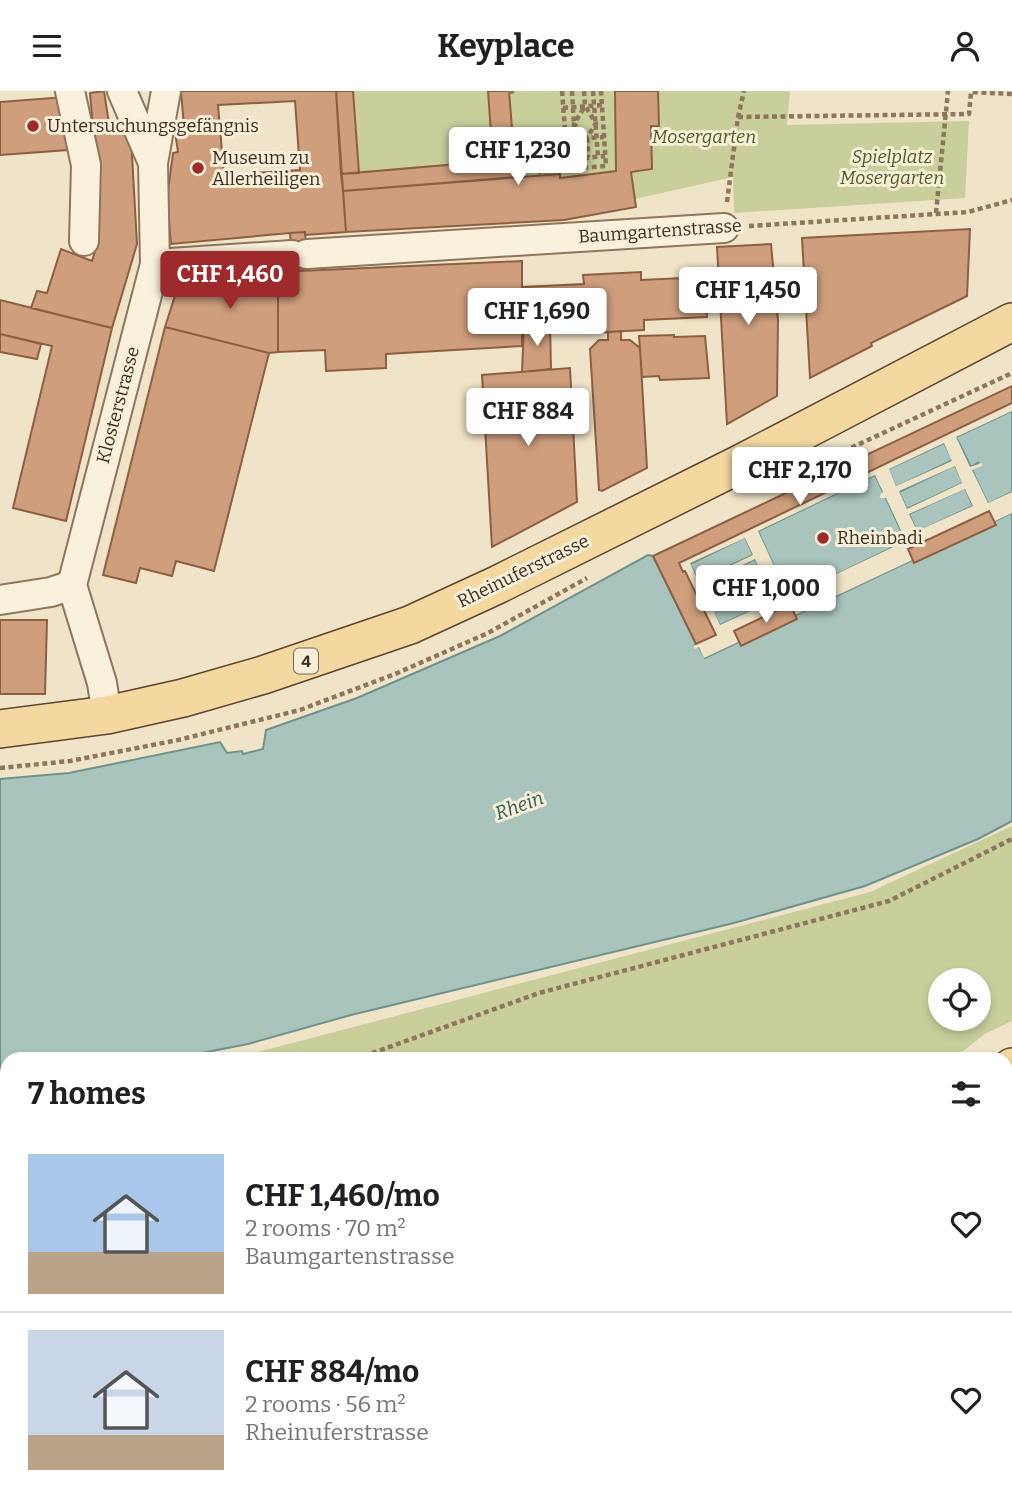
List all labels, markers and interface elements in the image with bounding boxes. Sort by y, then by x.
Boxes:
icon: menu [28,27,66,65]
text: Keyplace [437,27,575,65]
icon: person [946,27,984,65]
place label: Untersuchungsgefängnis [47,115,259,137]
marker: Untersuchungsgefängnis [25,118,41,134]
park label: Mosergarten [652,126,756,148]
pin: CHF 1,230 [438,127,598,187]
text: CHF 1,230 [465,136,571,164]
park label: Spielplatz Mosergarten [840,146,944,189]
place label: Museum zu Allerheiligen [212,147,321,190]
marker: Museum zu Allerheiligen [190,160,206,176]
street label: Baumgartenstrasse [577,214,743,248]
pin: CHF 1,460 [150,251,310,311]
text: CHF 1,460 [176,260,284,288]
pin: CHF 1,450 [668,267,828,327]
text: CHF 1,450 [695,276,801,304]
pin: CHF 1,690 [457,289,617,348]
text: CHF 1,690 [484,297,590,325]
street label: Klosterstrasse [92,344,144,466]
pin: CHF 884 [463,389,593,448]
text: CHF 884 [482,397,574,425]
pin: CHF 2,170 [720,447,880,507]
text: CHF 2,170 [748,456,852,484]
place label: Rheinbadi [837,527,923,549]
street label: Rheinuferstrasse [454,530,592,612]
marker: Rheinbadi [815,530,831,546]
pin: CHF 1,000 [686,566,846,625]
text: CHF 1,000 [712,574,820,602]
road number: 4 [294,649,318,673]
water label: Rhein [492,786,547,825]
map controls [928,968,991,1031]
button: locate [928,968,991,1031]
icon: filters [947,1075,985,1113]
text: 7 homes [28,1076,146,1112]
text: CHF 1,460/mo [245,1178,440,1214]
icon: home [84,1182,168,1266]
icon: heart [947,1205,985,1243]
text: 2 rooms · 70 m² [245,1214,406,1242]
text: Baumgartenstrasse [245,1242,454,1270]
text: CHF 884/mo [245,1354,419,1390]
icon: home [84,1358,168,1442]
icon: heart [947,1381,985,1419]
text: 2 rooms · 56 m² [245,1390,406,1418]
text: Rheinuferstrasse [245,1418,429,1446]

